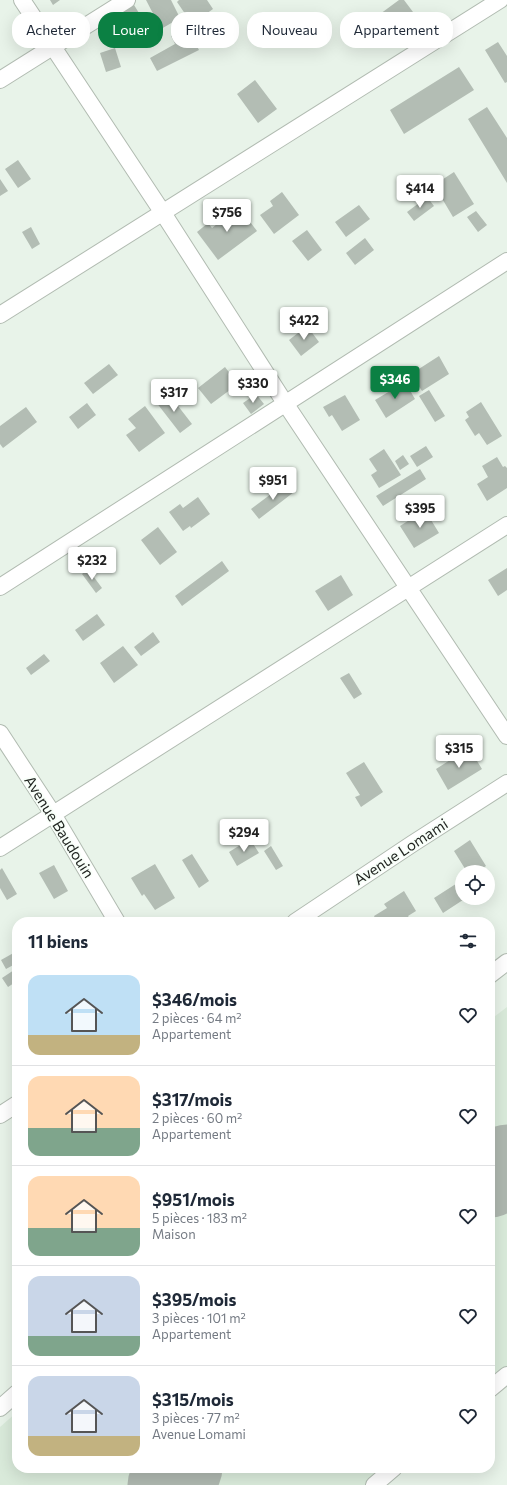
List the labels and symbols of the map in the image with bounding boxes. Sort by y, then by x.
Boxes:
pin: $414 [396,175,444,209]
pin: $756 [203,199,251,233]
pin: $422 [280,307,328,341]
pin: $346 [371,366,419,400]
pin: $330 [229,370,277,404]
pin: $317 [150,379,198,413]
pin: $951 [249,467,297,501]
pin: $395 [396,495,444,529]
pin: $232 [68,547,116,581]
pin: $315 [435,735,483,769]
street label: Avenue Baudouin [21,772,99,881]
street label: Avenue Lomami [350,814,451,888]
pin: $294 [220,819,268,853]

